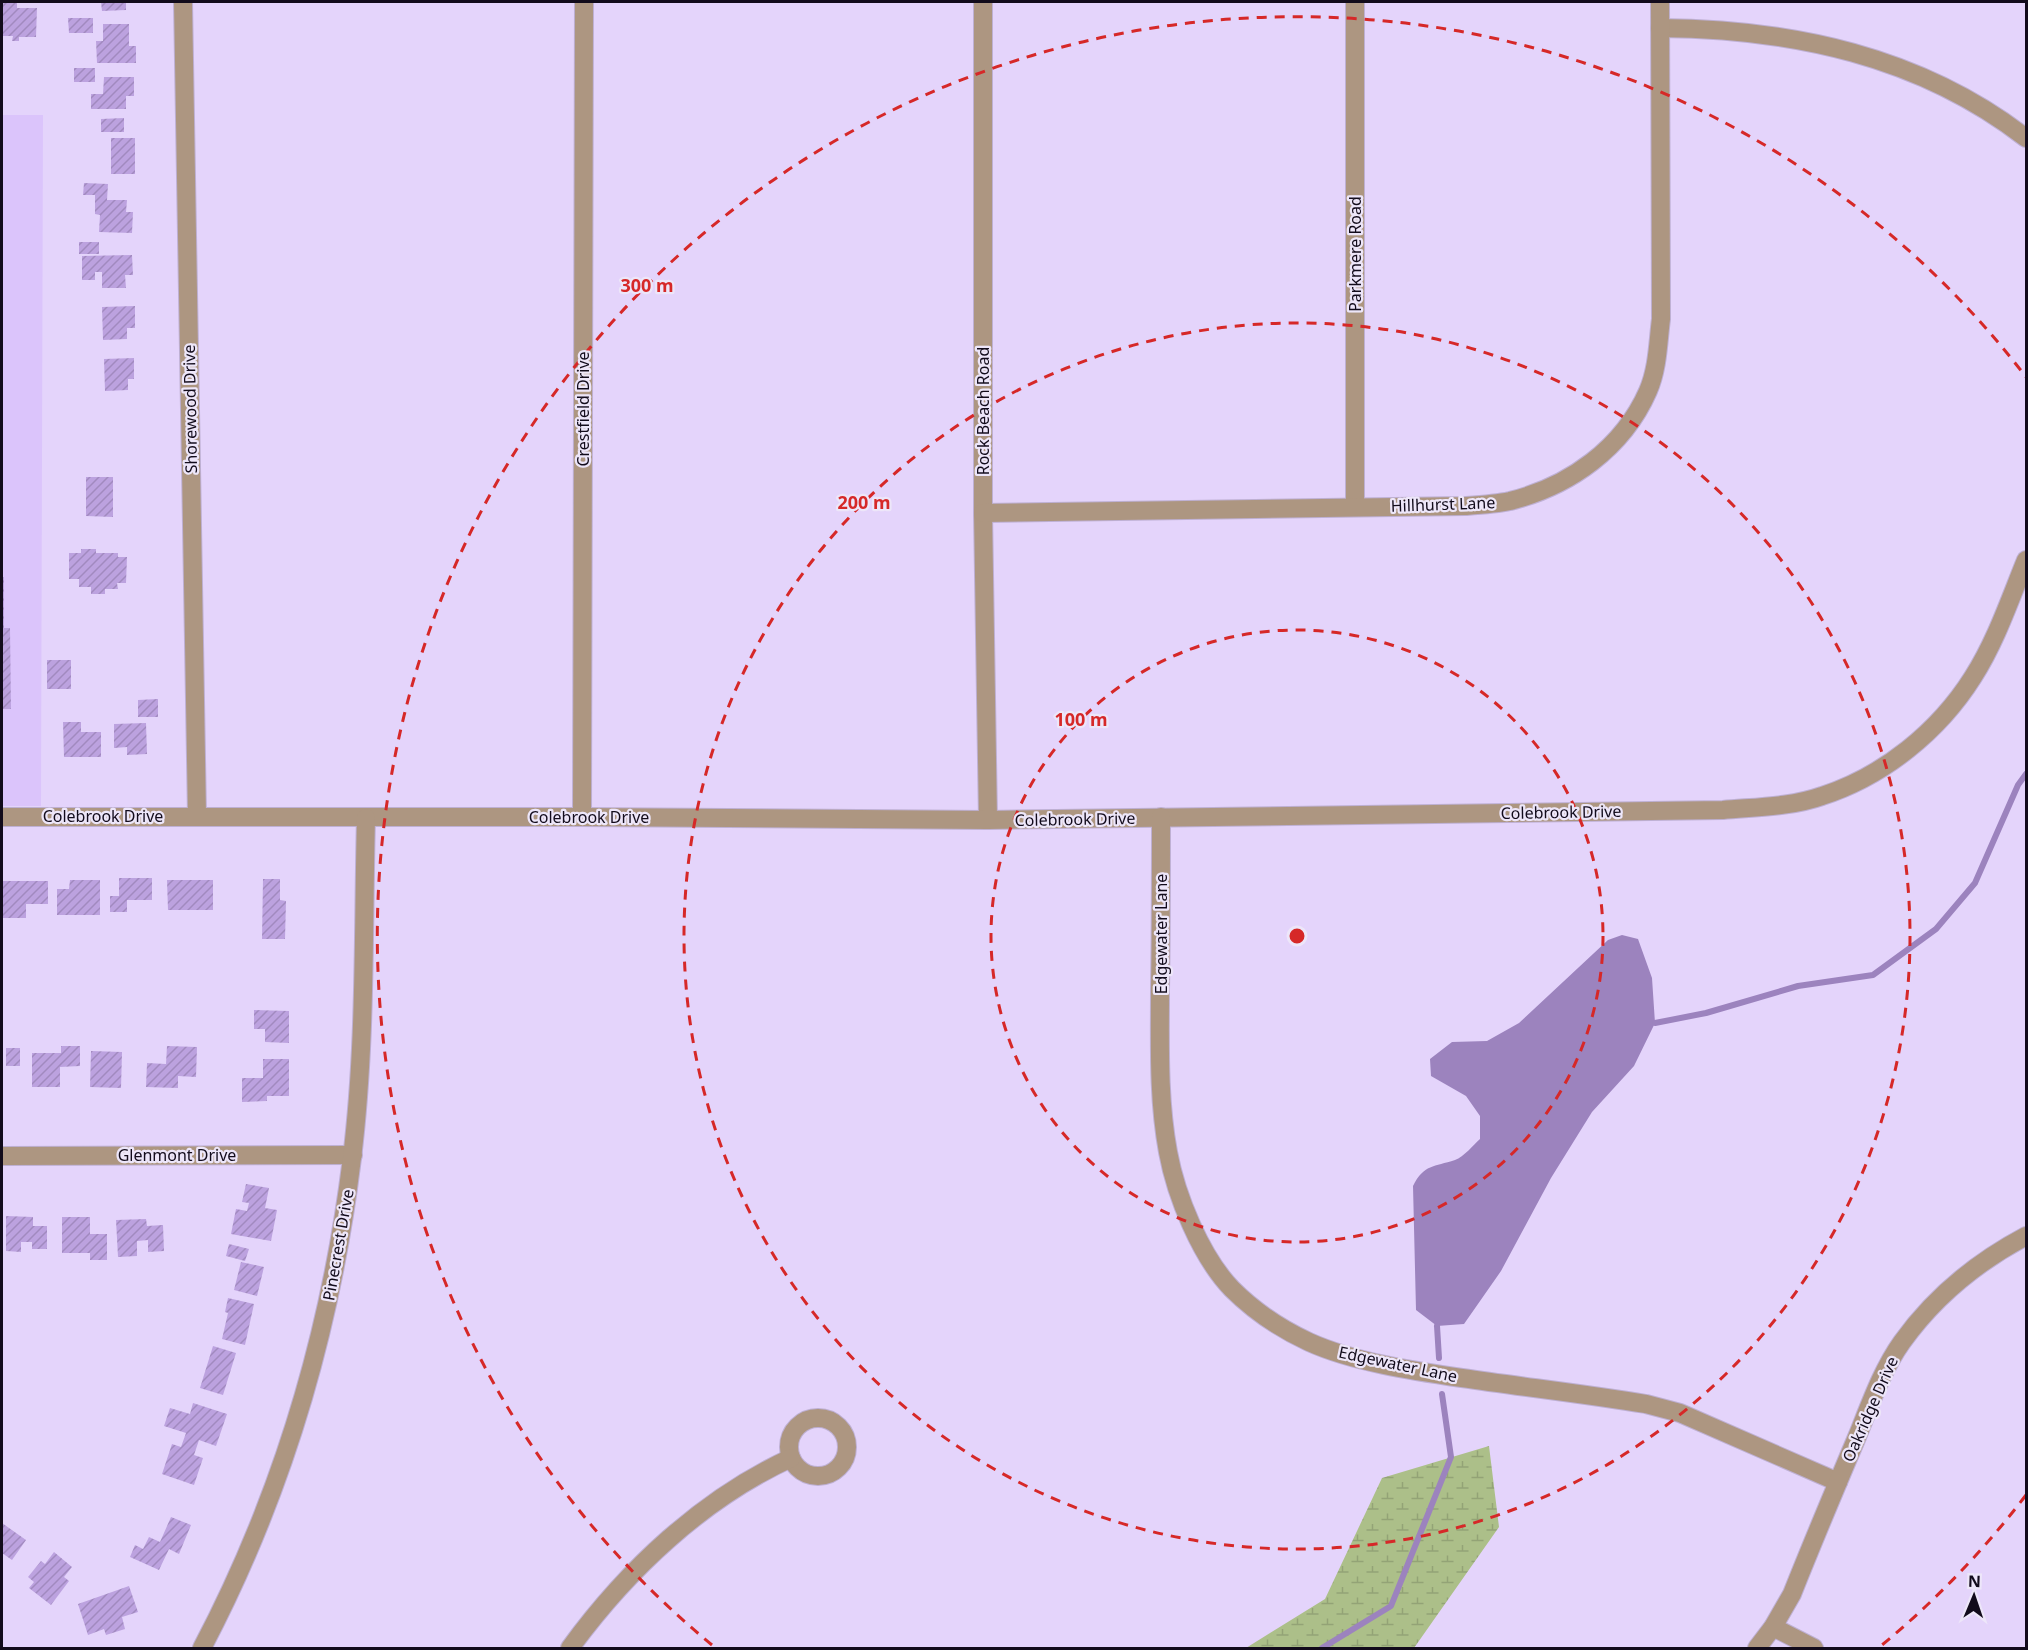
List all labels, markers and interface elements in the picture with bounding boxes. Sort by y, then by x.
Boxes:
street label: Parkmere Road [1344,196,1366,312]
text: 300 m [620,273,674,297]
street label: Shorewood Drive [178,344,202,474]
street label: Rock Beach Road [972,347,994,475]
street label: Crestfield Drive [572,351,594,467]
text: 200 m [837,490,891,514]
street label: Hillhurst Lane [1390,491,1496,517]
text: 100 m [1054,707,1108,731]
street label: Colebrook Drive [1500,800,1622,824]
street label: Colebrook Drive [43,805,163,827]
street label: Colebrook Drive [529,806,649,828]
street label: Colebrook Drive [1014,807,1136,831]
street label: Edgewater Lane [1150,874,1172,994]
centre of rings [1287,926,1307,946]
street label: Glenmont Drive [118,1144,236,1166]
street label: Pinecrest Drive [317,1188,359,1302]
street label: Edgewater Lane [1337,1341,1459,1387]
street label: Oakridge Drive [1837,1353,1903,1465]
north arrow [1944,1566,2004,1626]
text: N [1968,1570,1981,1592]

